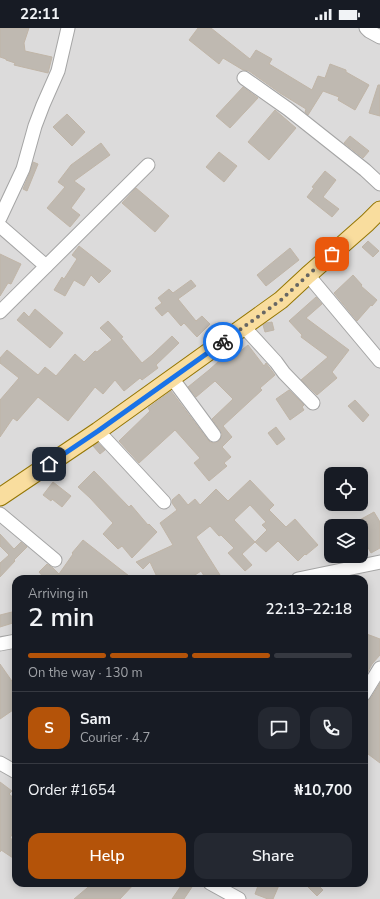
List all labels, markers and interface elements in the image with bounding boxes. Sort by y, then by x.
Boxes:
text: 22:11 [20,4,60,24]
pin [315,237,349,271]
icon: bag [321,243,343,265]
courier [203,322,243,362]
icon: bike [212,331,234,353]
pin [32,447,66,481]
icon: home [38,453,60,475]
map controls [324,467,368,563]
button: locate [324,467,368,511]
button: layers [324,519,368,563]
text: Arriving in [28,585,88,603]
text: 22:13–22:18 [265,599,352,619]
text: 2 min [28,600,94,635]
text: On the way · 130 m [28,664,143,682]
button: chat [258,707,300,749]
button: phone [310,707,352,749]
text: Sam [80,709,111,729]
text: S [44,718,54,738]
text: Courier · 4.7 [80,729,150,747]
text: Order #1654 [28,780,116,800]
text: ₦10,700 [294,780,352,800]
button: Help [28,833,186,879]
button: Share [194,833,352,879]

